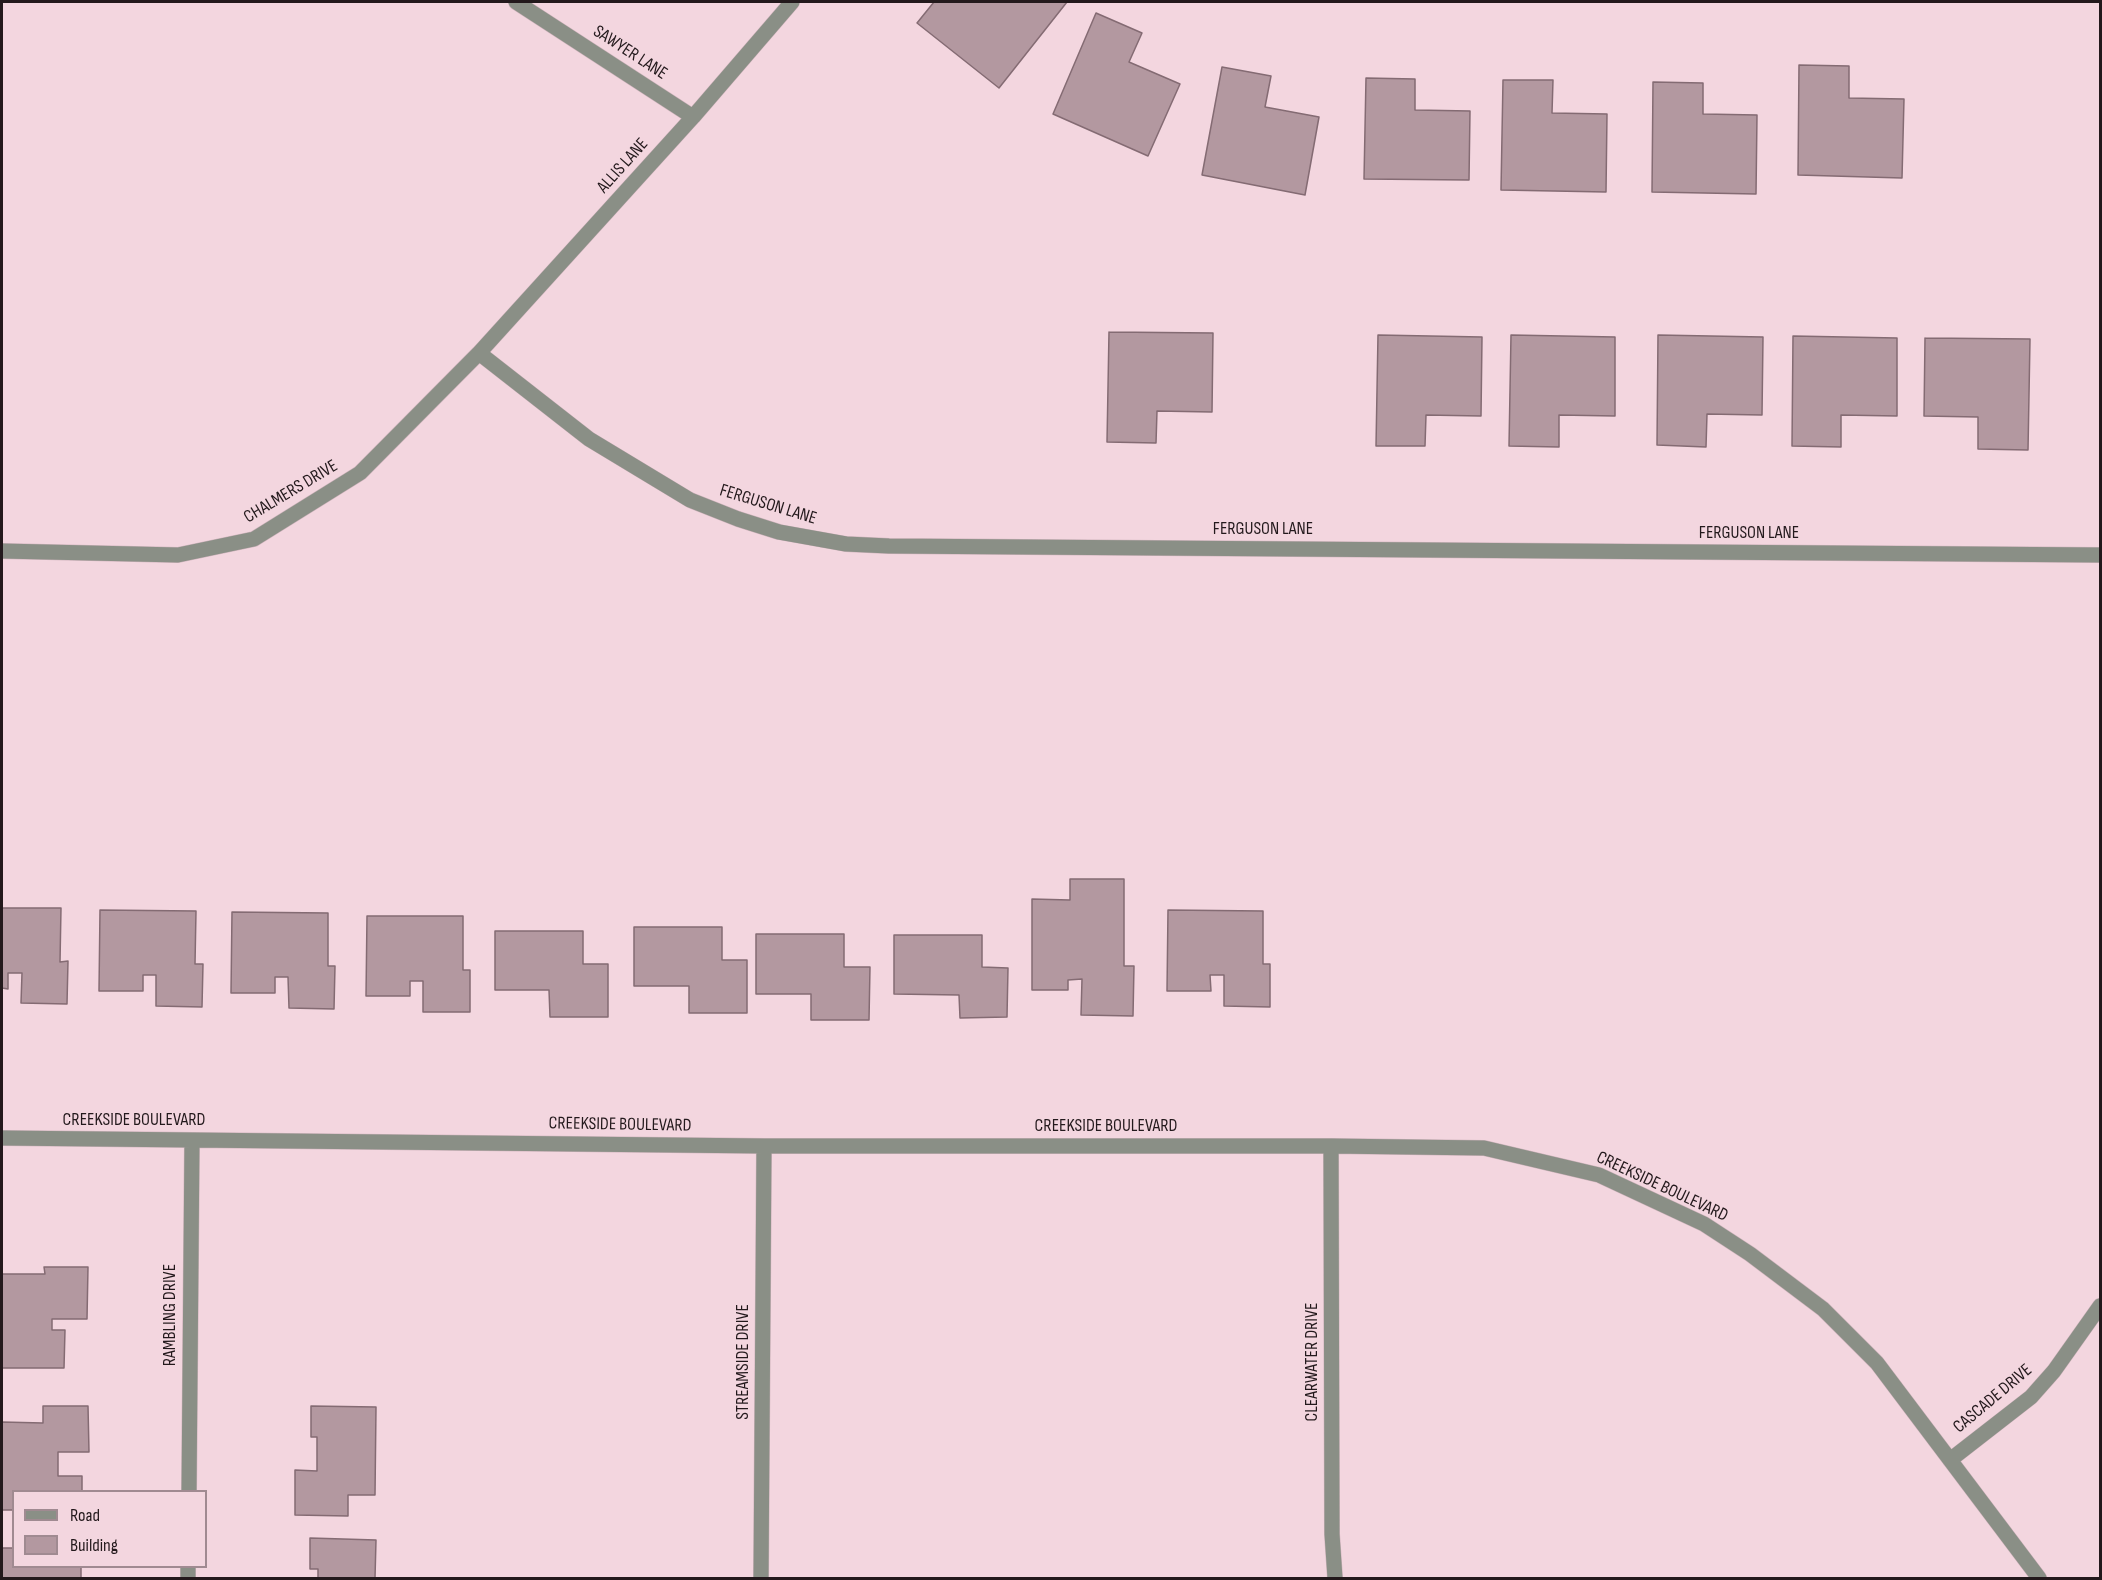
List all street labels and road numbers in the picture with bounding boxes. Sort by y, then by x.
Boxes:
street label: SAWYER LANE [589,21,671,85]
street label: ALLIS LANE [593,134,653,198]
street label: CHALMERS DRIVE [240,456,342,528]
street label: FERGUSON LANE [717,480,819,530]
street label: FERGUSON LANE [1213,518,1313,540]
street label: FERGUSON LANE [1699,522,1799,544]
street label: CREEKSIDE BOULEVARD [63,1109,205,1131]
street label: CREEKSIDE BOULEVARD [548,1113,692,1137]
street label: CREEKSIDE BOULEVARD [1035,1115,1177,1137]
street label: CREEKSIDE BOULEVARD [1593,1147,1731,1227]
street label: RAMBLING DRIVE [159,1264,181,1366]
street label: CLEARWATER DRIVE [1301,1302,1323,1422]
street label: STREAMSIDE DRIVE [732,1304,754,1420]
street label: CASCADE DRIVE [1949,1360,2037,1438]

